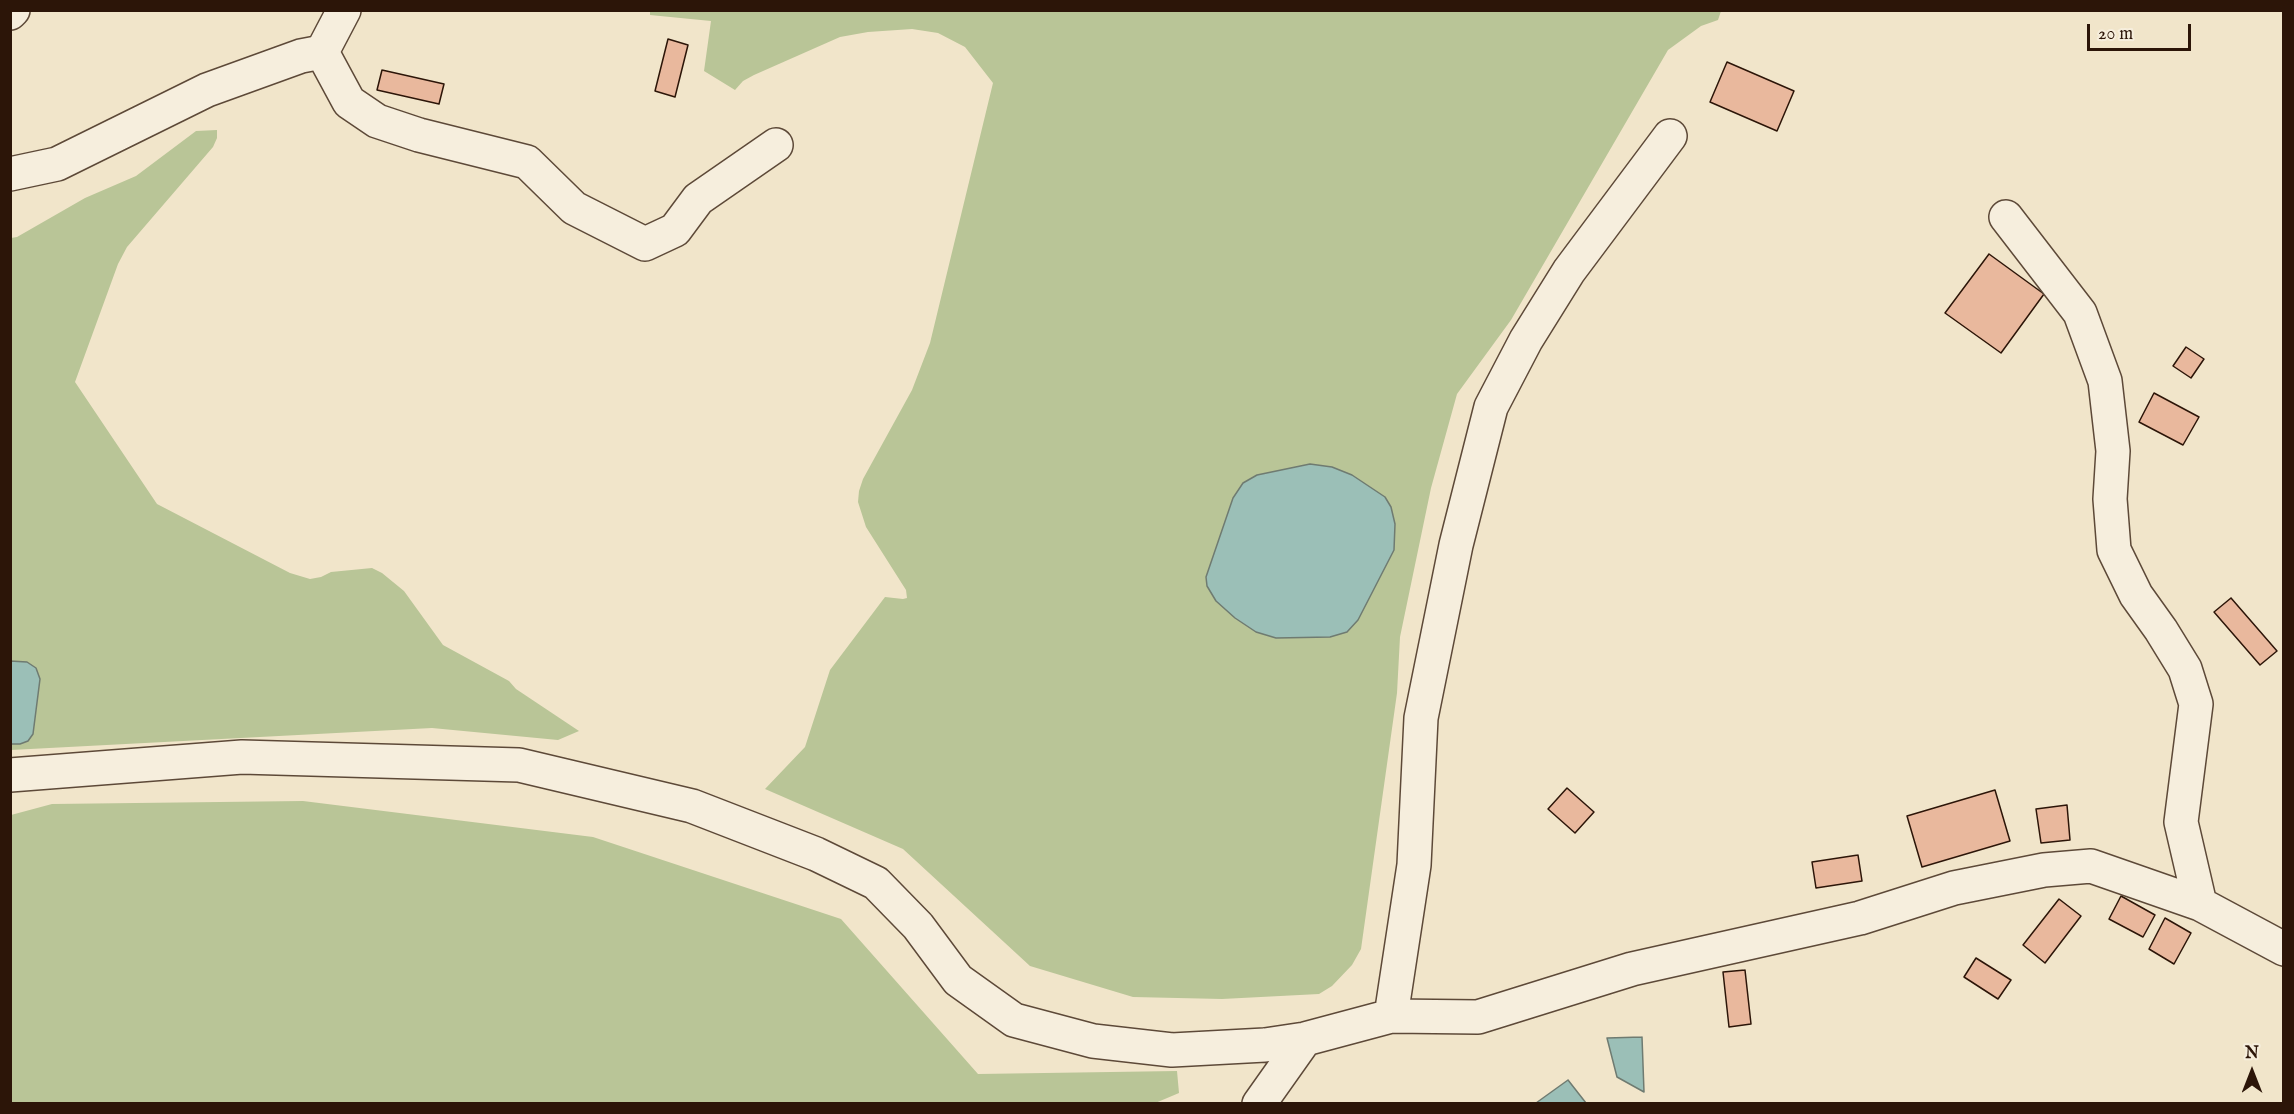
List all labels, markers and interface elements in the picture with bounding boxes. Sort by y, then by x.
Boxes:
scale bar [2090,12,2194,50]
text: 20 m [2098,23,2133,46]
north arrow [2222,1042,2282,1102]
text: N [2245,1044,2259,1064]

